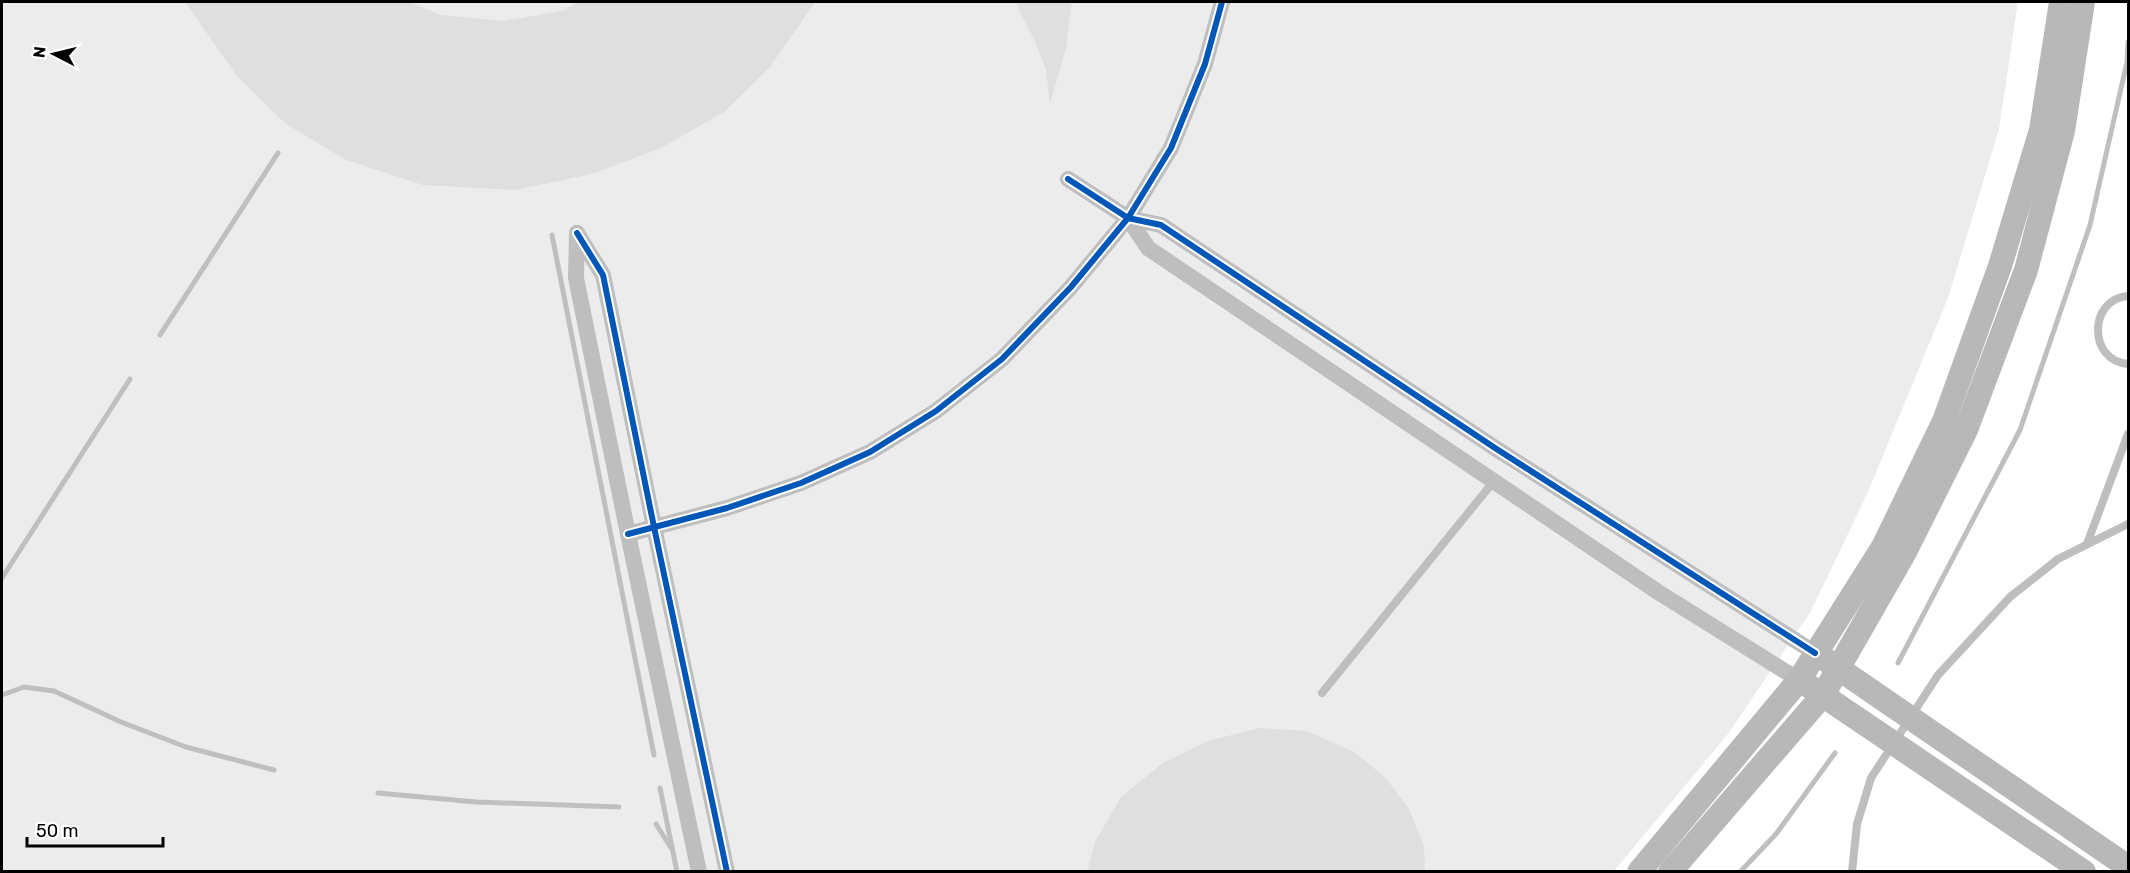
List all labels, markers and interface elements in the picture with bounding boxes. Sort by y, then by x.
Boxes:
north arrow [24,24,84,84]
text: N [29,45,50,59]
scale bar [27,810,164,848]
text: 50 m [36,820,79,842]

